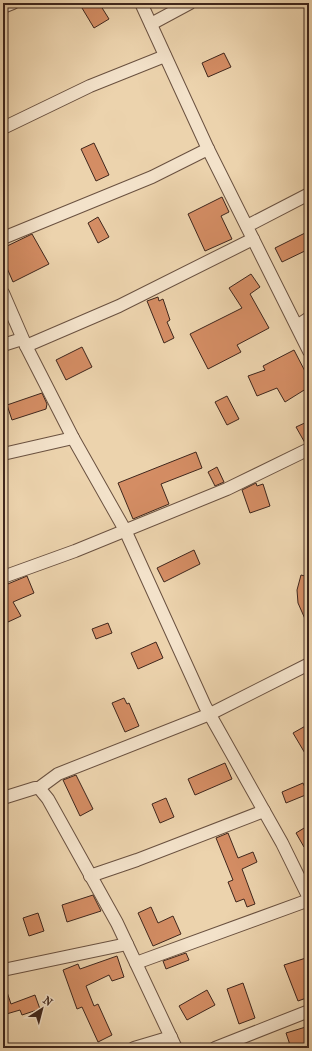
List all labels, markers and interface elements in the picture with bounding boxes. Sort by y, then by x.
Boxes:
north arrow [22,989,62,1029]
text: N [40,994,55,1009]

